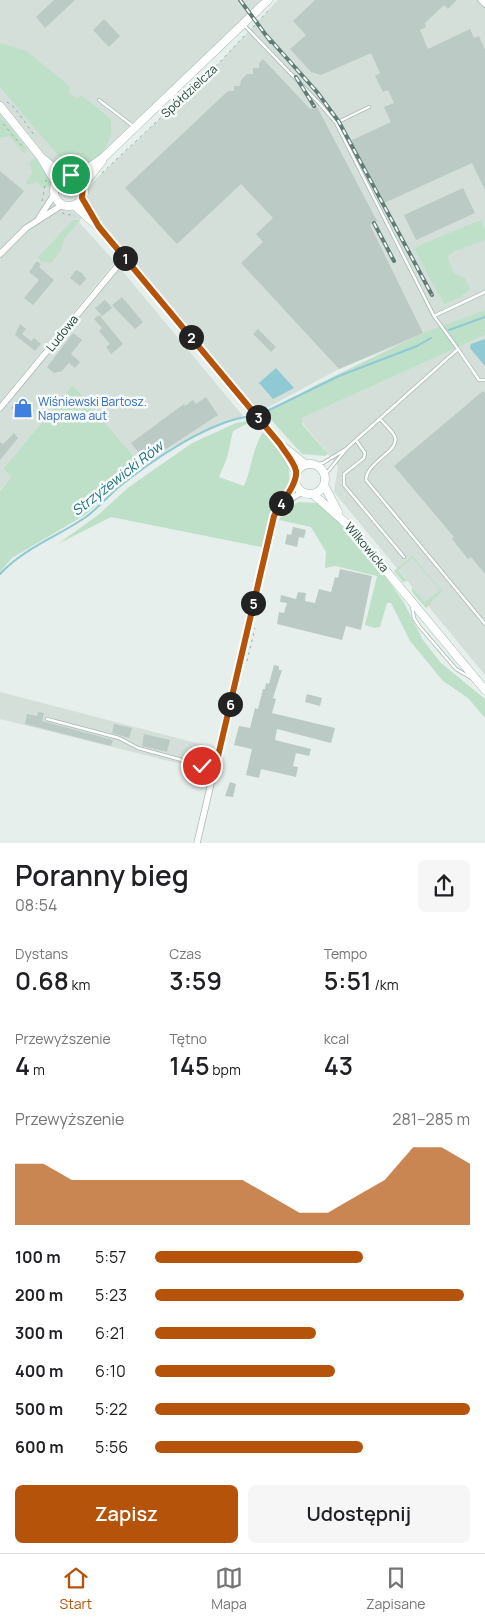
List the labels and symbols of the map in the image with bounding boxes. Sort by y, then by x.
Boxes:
street label: Spółdzielcza [157,60,221,122]
pin [50,154,92,196]
pin: 1 [112,246,138,270]
street label: Ludowa [42,311,82,355]
pin: 2 [178,324,204,350]
place label: Wiśniewski Bartosz. Naprawa aut [38,393,147,424]
shop icon: Wiśniewski Bartosz. Naprawa aut [12,397,34,419]
pin: 3 [246,404,270,430]
water label: Strzyżewicki Rów [67,435,168,520]
pin: 4 [268,490,294,516]
street label: Wilkowicka [341,518,393,576]
pin: 5 [240,590,266,616]
pin: 6 [218,692,242,716]
pin [181,745,223,787]

